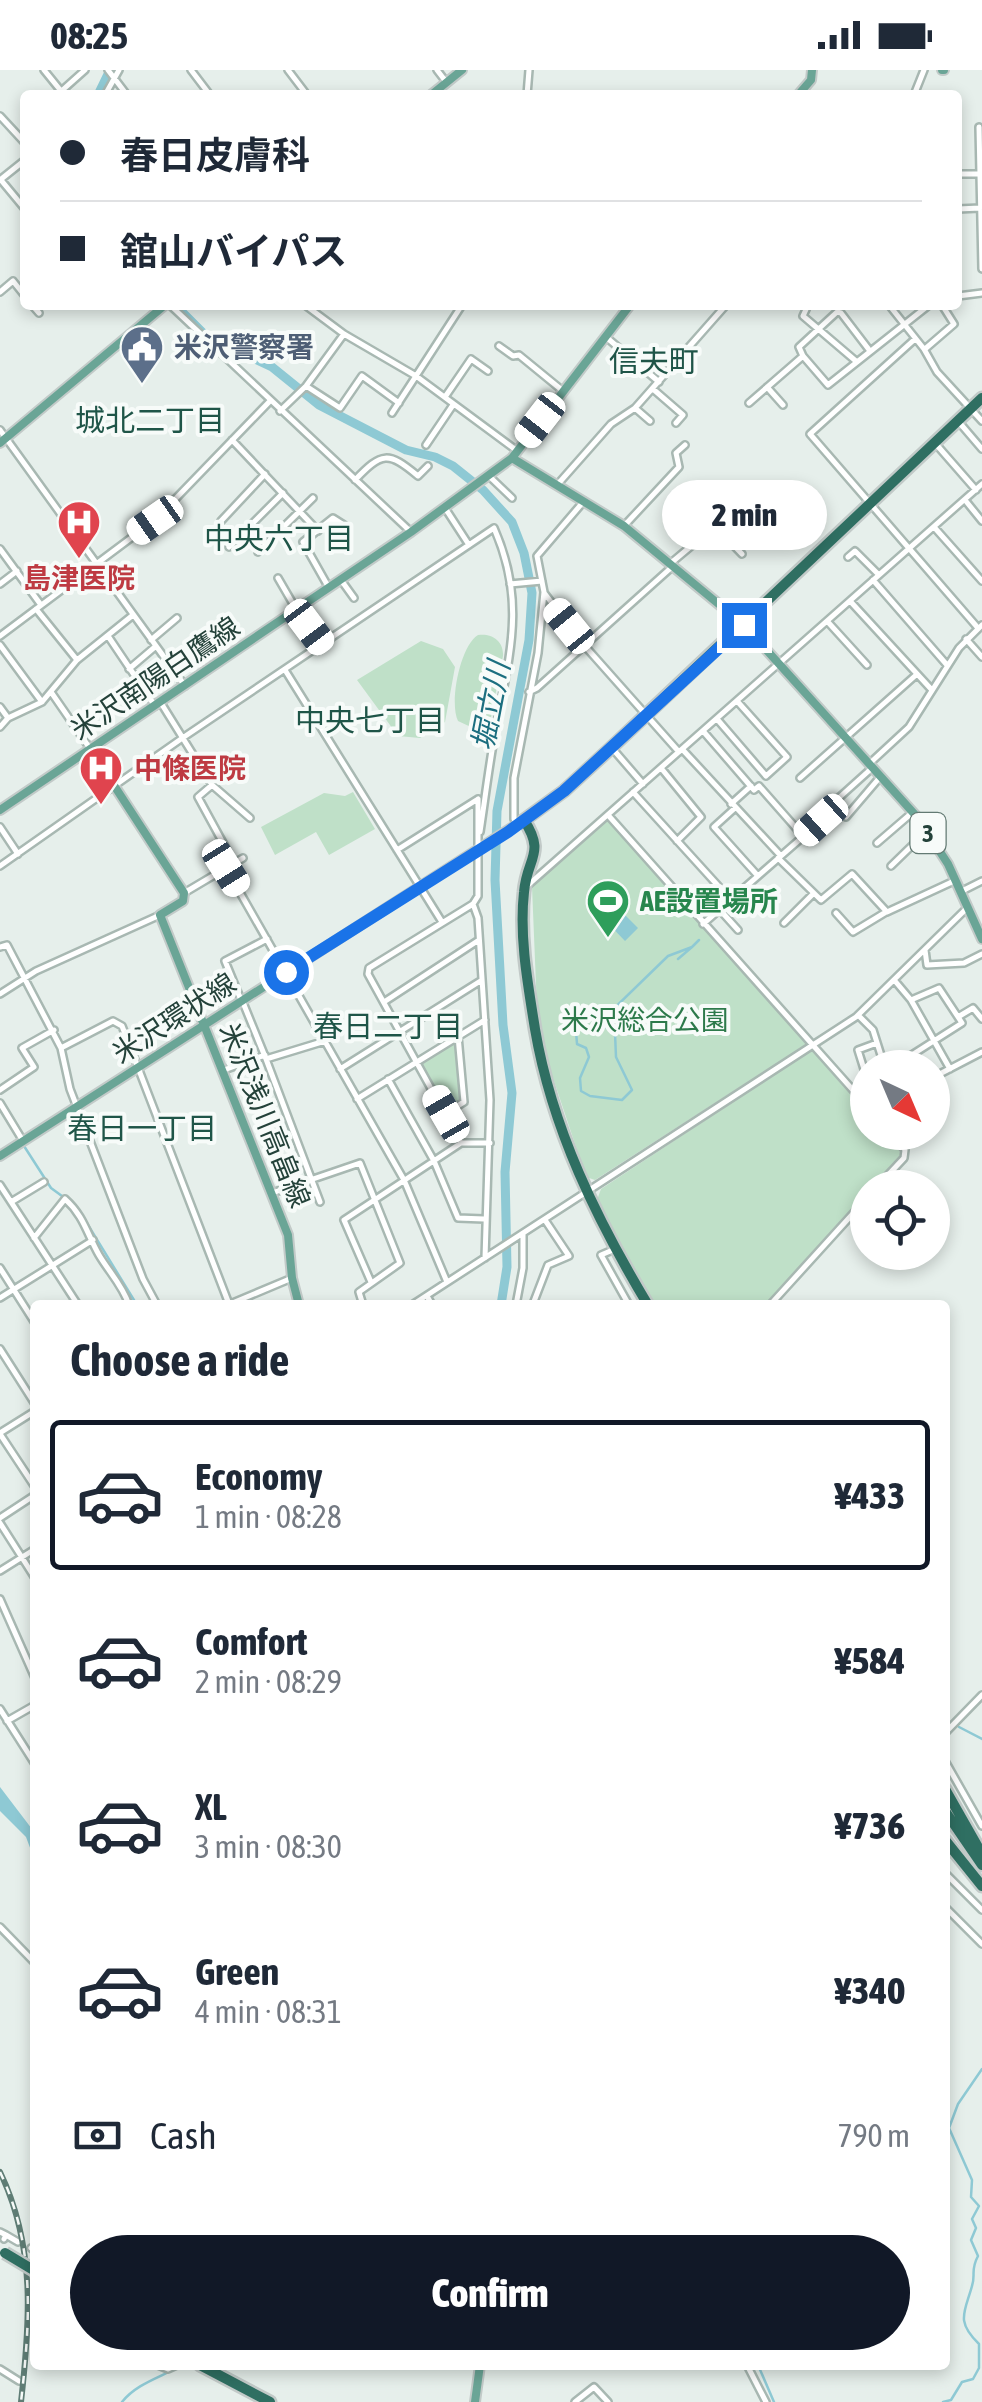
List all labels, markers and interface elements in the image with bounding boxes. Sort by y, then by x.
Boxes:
text: 08:25 [50,14,128,57]
text: 春日皮膚科 [120,134,310,177]
text: 舘山バイパス [120,230,347,273]
public building icon: 米沢警察署 [119,324,165,385]
place label: 米沢警察署 [174,331,314,363]
district label: 信夫町 [609,344,699,378]
car [510,387,570,453]
district label: 城北二丁目 [75,403,225,437]
callout: 2 min [662,480,826,550]
car [122,491,188,549]
text: 2 min [712,496,777,533]
hospital icon: 島津医院 [56,499,102,560]
district label: 中央六丁目 [204,521,354,555]
place label: 島津医院 [23,562,135,594]
car [538,593,600,659]
car [279,594,339,660]
route end [722,603,767,648]
street label: 米沢南陽白鷹線 [65,610,245,746]
water label: 堀立川 [465,655,516,753]
district label: 中央七丁目 [295,703,445,737]
hospital icon: 中條医院 [78,745,124,806]
place label: 中條医院 [134,752,246,784]
car [789,789,853,851]
road number: 3 [910,813,946,853]
car [197,835,255,901]
sports icon: AE設置場所 [585,878,631,939]
place label: AE設置場所 [639,885,778,917]
route start [264,950,309,995]
street label: 米沢環状線 [107,966,241,1070]
park label: 米沢総合公園 [561,1004,729,1036]
district label: 春日二丁目 [313,1009,463,1043]
street label: 米沢浅川高畠線 [213,1018,317,1212]
north arrow [850,1050,950,1150]
map controls [850,1050,950,1270]
car [418,1081,474,1147]
district label: 春日一丁目 [67,1111,217,1145]
button: locate [850,1170,950,1270]
text: Choose a ride [70,1334,289,1386]
icon: car [75,1450,165,1540]
text: Economy [195,1455,322,1498]
text: ¥433 [835,1474,905,1517]
text: 1 min · 08:28 [195,1498,342,1535]
icon: car [75,1615,165,1705]
text: Comfort [195,1620,307,1663]
text: ¥584 [835,1639,905,1682]
text: 2 min · 08:29 [195,1663,342,1700]
icon: car [75,1780,165,1870]
text: XL [195,1785,227,1828]
text: ¥736 [835,1804,905,1847]
text: 3 min · 08:30 [195,1828,342,1865]
icon: car [75,1945,165,2035]
text: Green [195,1950,279,1993]
text: ¥340 [835,1969,905,2012]
text: 4 min · 08:31 [195,1993,342,2030]
icon: cash [70,2108,125,2163]
text: Cash [150,2114,217,2157]
text: 790 m [837,2117,910,2154]
button: Confirm [70,2235,910,2350]

